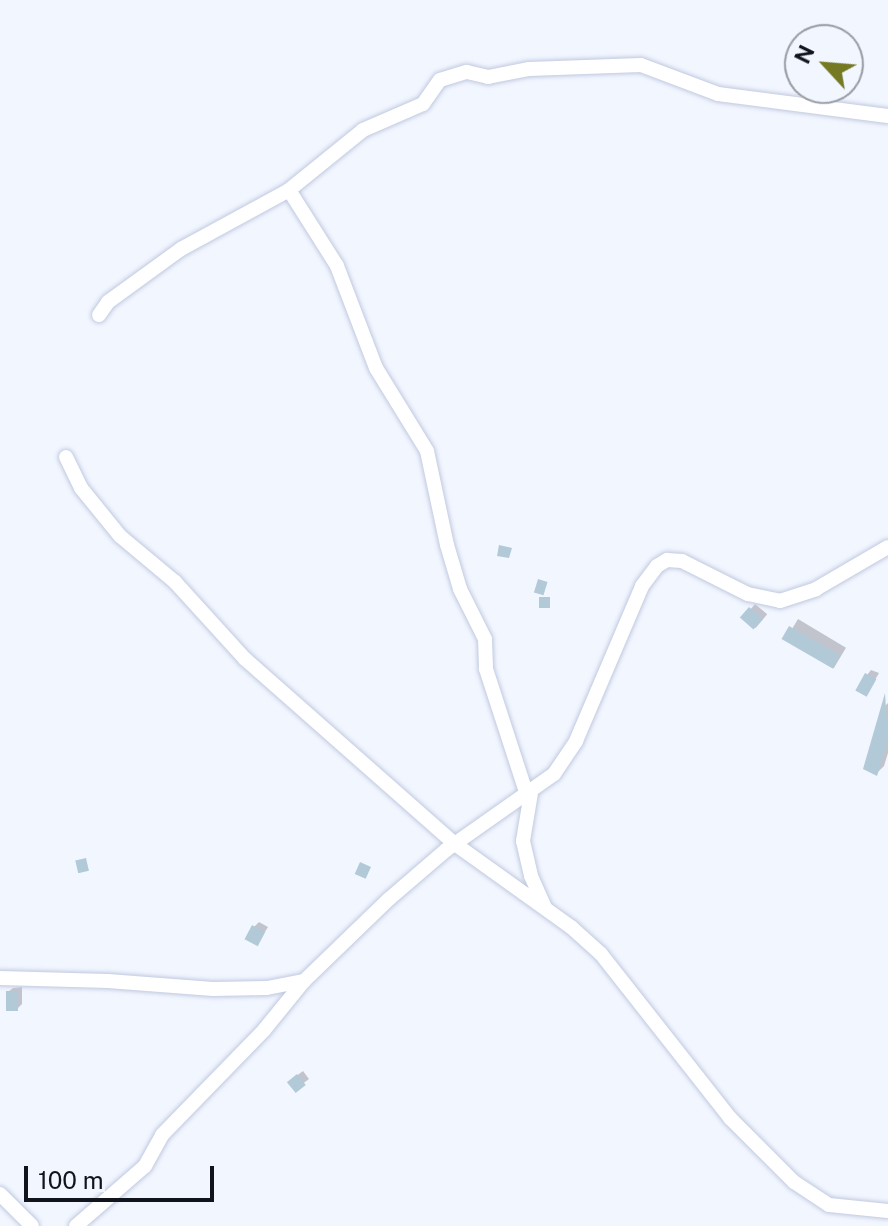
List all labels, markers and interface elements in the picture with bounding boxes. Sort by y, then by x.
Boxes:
north arrow [784,24,864,104]
text: N [789,41,820,68]
scale bar [28,1150,218,1200]
text: 100 m [38,1166,104,1194]

